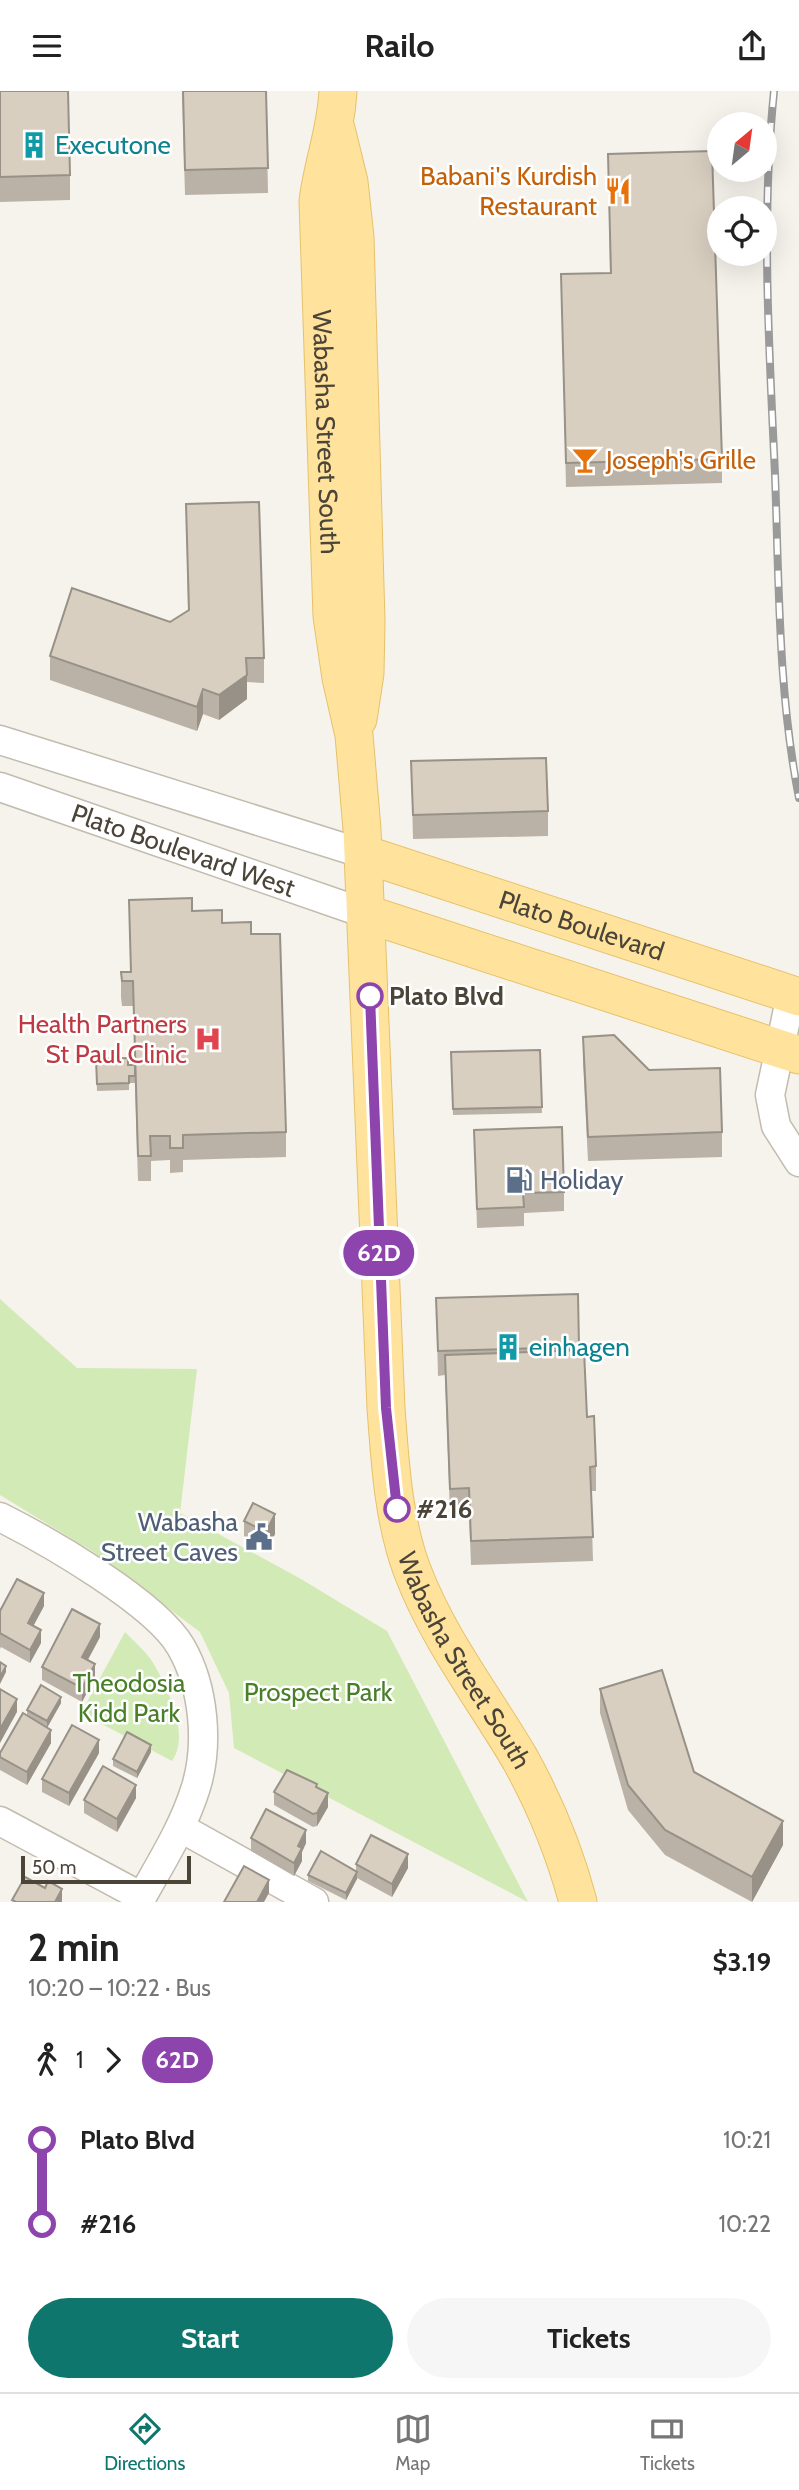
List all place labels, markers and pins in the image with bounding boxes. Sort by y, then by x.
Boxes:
place label: Executone [55,129,171,161]
building icon: Executone [19,130,49,160]
place label: Babani's Kurdish Restaurant [420,160,597,222]
restaurant icon: Babani's Kurdish Restaurant [603,176,633,206]
place label: Joseph's Grille [605,444,756,476]
bar icon: Joseph's Grille [570,445,600,475]
place label: Plato Blvd [389,980,504,1012]
marker: Plato Blvd [357,983,383,1009]
place label: Health Partners St Paul Clinic [18,1008,187,1070]
hospital icon: Health Partners St Paul Clinic [193,1024,223,1054]
place label: Holiday [540,1164,623,1196]
fuel station icon: Holiday [504,1165,534,1195]
place label: einhagen [529,1331,630,1363]
building icon: einhagen [493,1332,523,1362]
place label: #216 [416,1493,472,1525]
marker: #216 [384,1496,410,1522]
place label: Wabasha Street Caves [101,1506,239,1568]
public building icon: Wabasha Street Caves [244,1522,274,1552]

